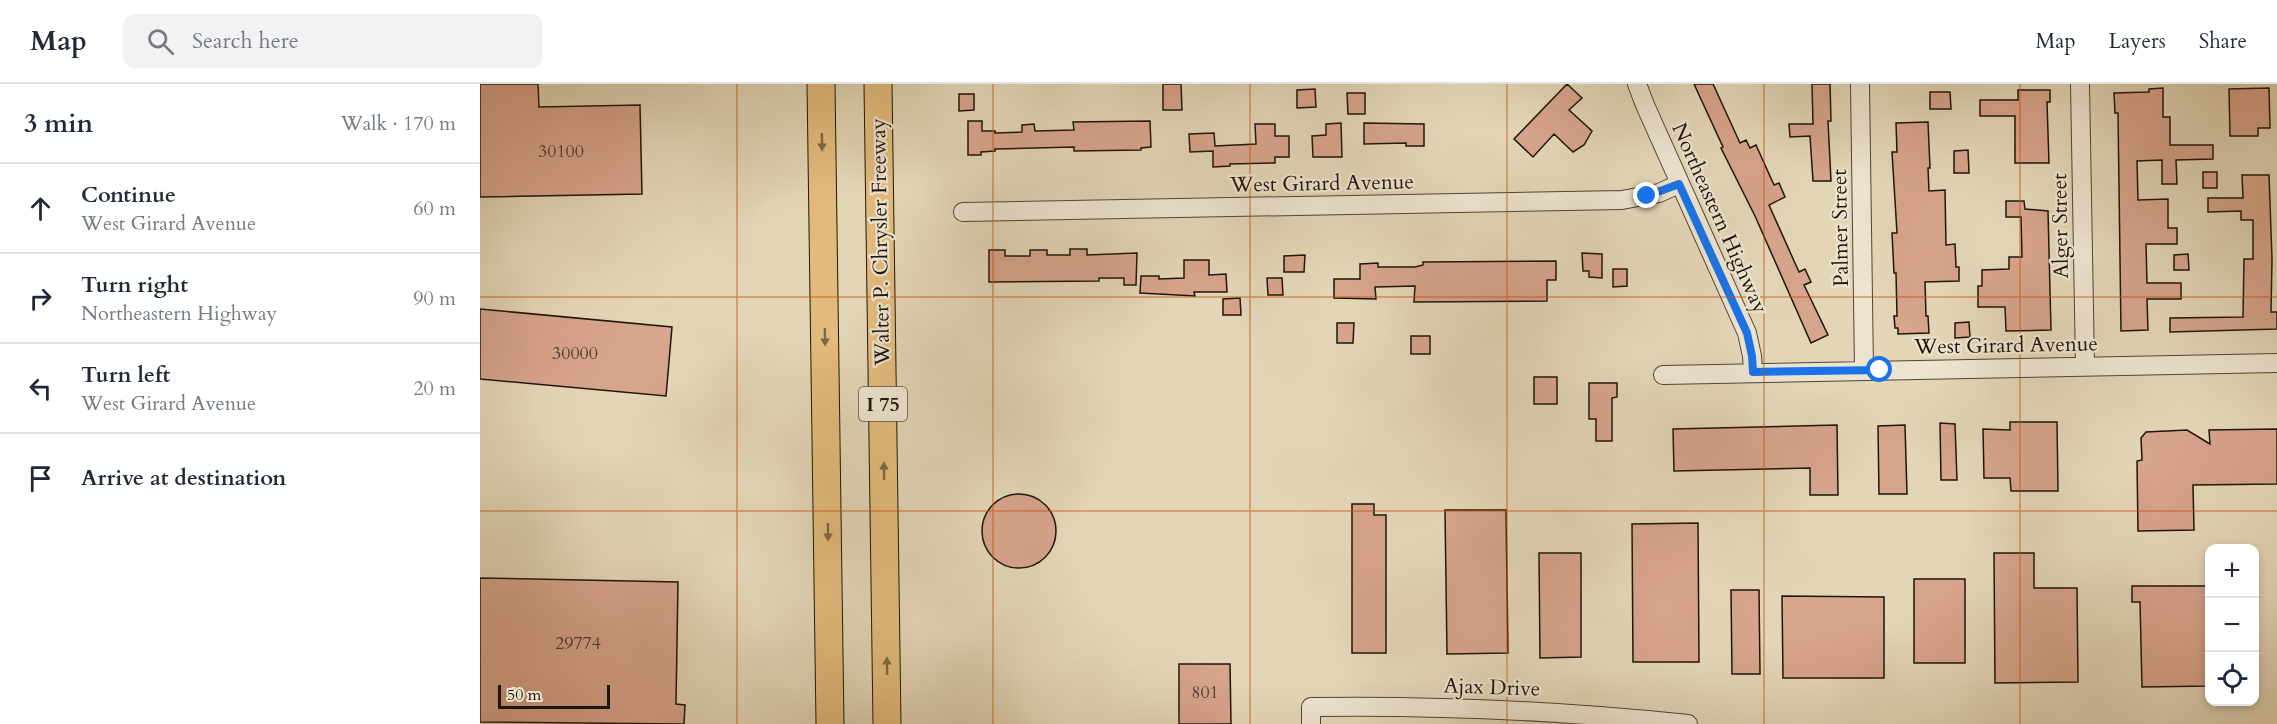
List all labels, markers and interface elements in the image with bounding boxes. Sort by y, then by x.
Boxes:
search box [123,14,543,68]
text: Map [30,22,87,60]
icon: search [144,25,177,58]
text: Search here [192,26,299,56]
text: Map [2036,27,2076,56]
text: Layers [2109,27,2166,56]
text: Share [2199,27,2247,56]
text: 3 min [24,106,93,141]
text: Walk · 170 m [341,110,456,137]
street label: Walter P. Chrysler Freeway [864,118,897,367]
street label: Northeastern Highway [1664,118,1775,318]
one-way arrow [817,133,827,152]
house number: 30100 [538,139,584,164]
street label: West Girard Avenue [1229,167,1414,200]
street label: Palmer Street [1825,168,1856,287]
street label: Alger Street [2045,173,2076,279]
text: Continue [81,180,176,210]
route end [1633,182,1659,208]
icon: ahead [24,192,57,225]
text: 60 m [413,195,456,222]
text: West Girard Avenue [81,210,256,237]
text: Turn right [81,270,188,300]
icon: right [24,282,57,315]
text: 90 m [413,285,456,312]
text: Northeastern Highway [81,300,277,327]
one-way arrow [820,328,830,347]
street label: West Girard Avenue [1913,329,2098,362]
house number: 30000 [552,341,598,366]
route start [1866,356,1892,382]
text: Turn left [81,360,170,390]
icon: left [24,372,57,405]
text: 20 m [413,375,456,402]
road number: I 75 [859,387,907,421]
text: West Girard Avenue [81,390,256,417]
one-way arrow [879,461,889,480]
icon: arrive [24,462,57,495]
text: Arrive at destination [81,463,286,493]
one-way arrow [823,523,833,542]
map controls [2205,544,2259,706]
button: + [2205,544,2259,598]
button: − [2205,598,2259,652]
house number: 29774 [555,631,601,656]
button: locate [2205,652,2259,706]
one-way arrow [882,656,891,675]
street label: Ajax Drive [1443,671,1541,704]
house number: 801 [1191,680,1219,705]
scale bar [498,682,610,710]
text: 50 m [507,684,541,706]

